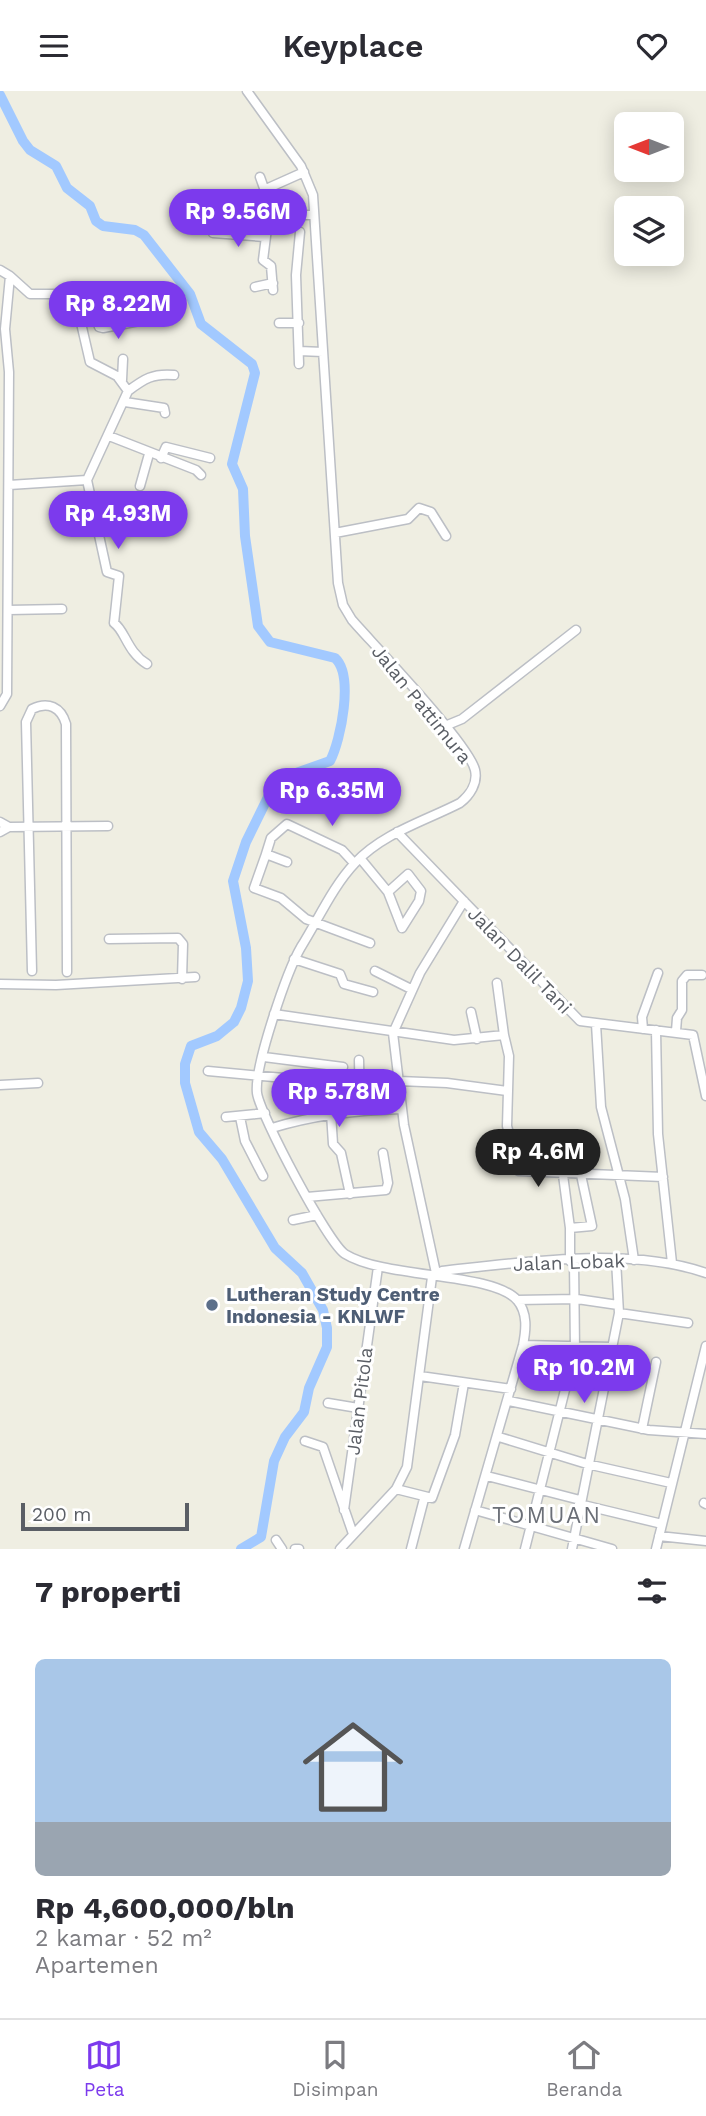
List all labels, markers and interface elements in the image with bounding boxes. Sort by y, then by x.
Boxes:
icon: menu [35,27,73,65]
text: Keyplace [282,27,424,65]
icon: heart [633,27,671,65]
north arrow [614,112,684,182]
map controls [614,112,684,266]
pin: Rp 9.56M [166,190,310,249]
button: layers [614,196,684,266]
text: Rp 9.56M [185,198,291,225]
pin: Rp 8.22M [46,281,190,341]
text: Rp 8.22M [65,290,171,317]
pin: Rp 4.93M [46,491,190,551]
text: Rp 4.93M [65,500,171,527]
street label: Jalan Pattimura [367,640,477,768]
pin: Rp 6.35M [260,769,404,828]
text: Rp 6.35M [279,777,385,804]
street label: Jalan Dalil Tani [463,902,576,1019]
pin: Rp 5.78M [267,1069,411,1129]
text: Rp 5.78M [287,1078,391,1105]
pin: Rp 4.6M [473,1129,603,1189]
text: Rp 4.6M [491,1138,585,1165]
street label: Jalan Lobak [513,1249,626,1276]
place label: Lutheran Study Centre Indonesia - KNLWF [226,1283,440,1328]
marker: Lutheran Study Centre Indonesia - KNLWF [204,1297,220,1313]
pin: Rp 10.2M [512,1345,656,1405]
street label: Jalan Pitola [341,1346,378,1456]
text: Rp 10.2M [533,1354,635,1381]
scale bar [21,1500,189,1532]
district label: TOMUAN [492,1502,602,1529]
text: 200 m [32,1503,91,1526]
icon: filters [633,1572,671,1610]
text: 7 properti [35,1574,181,1609]
icon: home [290,1704,416,1830]
text: Rp 4,600,000/bln [35,1890,295,1925]
text: 2 kamar · 52 m² [35,1925,212,1952]
text: Apartemen [35,1952,159,1979]
tab: Peta [84,2036,125,2101]
tab: Disimpan [292,2036,379,2101]
tab: Beranda [546,2036,622,2101]

